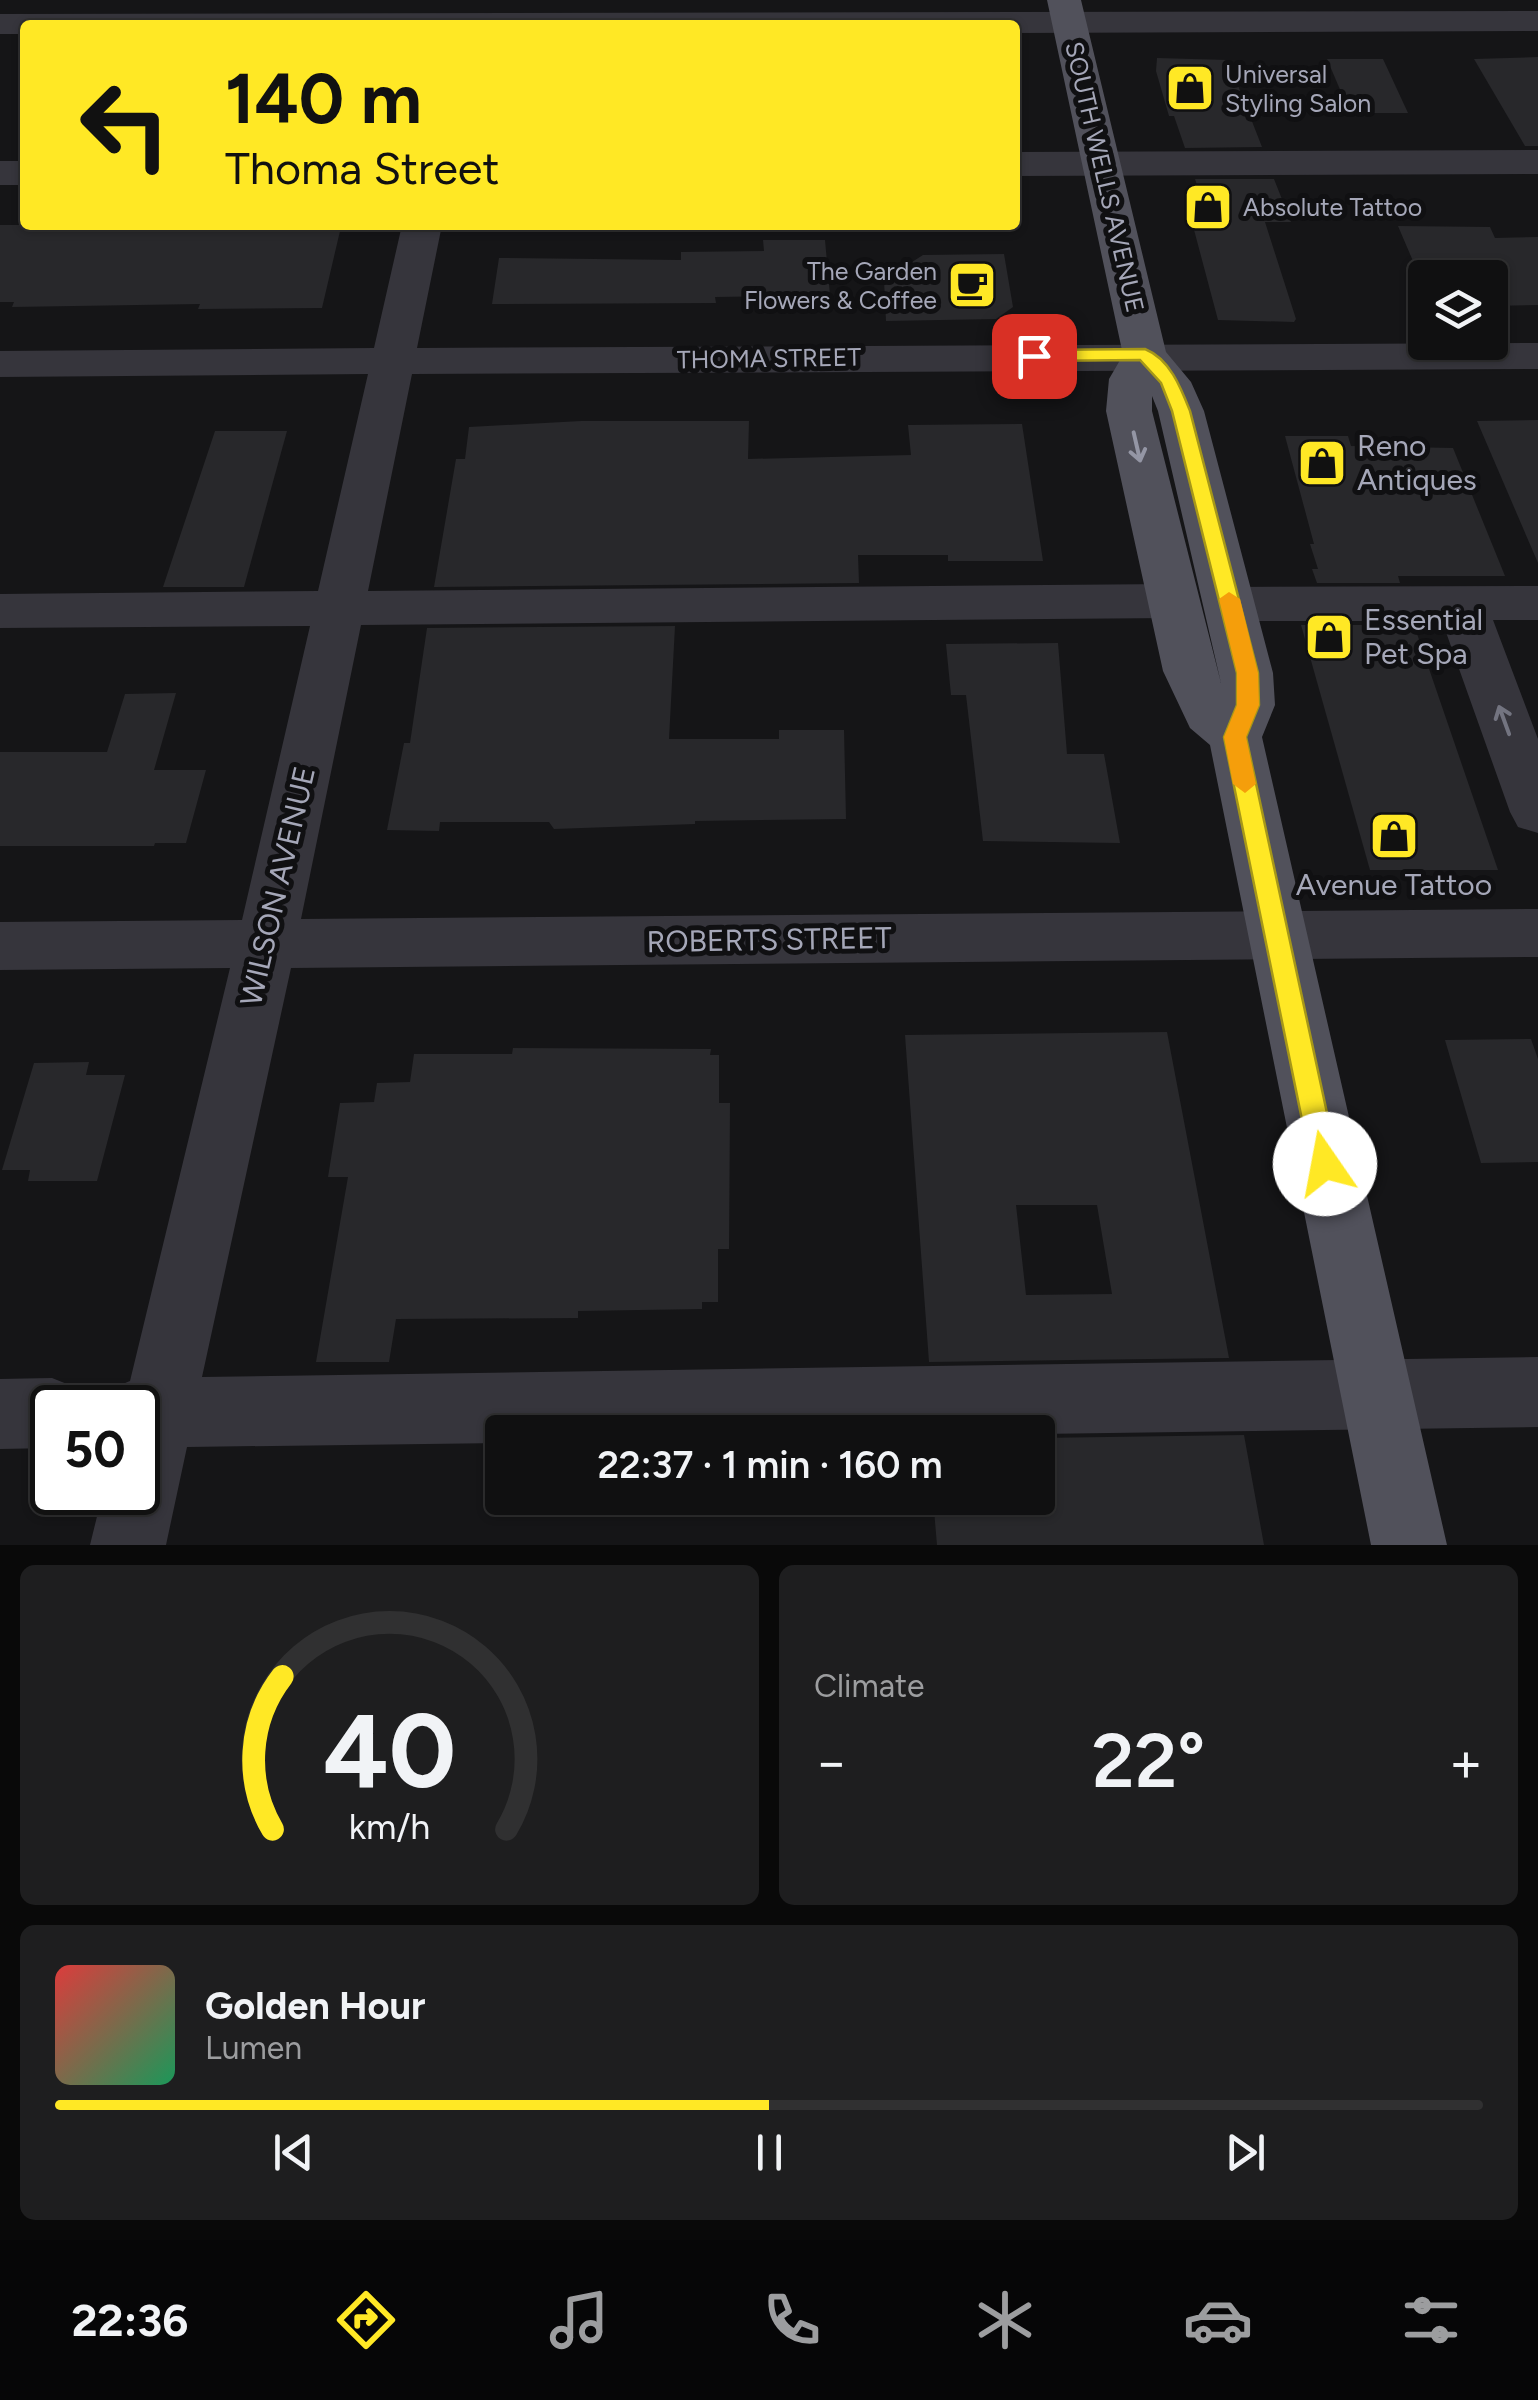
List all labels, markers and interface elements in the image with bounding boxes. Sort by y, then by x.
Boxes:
street label: SOUTH WELLS AVENUE [1059,39,1151,315]
text: 140 m [225,56,422,141]
place label: Universal Styling Salon [1225,59,1371,118]
icon: left [60,60,190,190]
shop icon: Universal Styling Salon [1164,62,1216,114]
text: Thoma Street [225,141,499,195]
shop icon: Absolute Tattoo [1182,181,1234,233]
place label: Absolute Tattoo [1243,192,1422,222]
place label: The Garden Flowers & Coffee [744,256,937,315]
cafe icon: The Garden Flowers & Coffee [946,259,998,311]
map controls [1408,260,1508,360]
button: layers [1408,260,1508,360]
pin [992,314,1077,399]
icon: arrive [1007,329,1062,384]
street label: THOMA STREET [677,341,862,375]
place label: Reno Antiques [1357,427,1477,498]
one-way arrow [1129,431,1147,463]
shop icon: Reno Antiques [1296,437,1348,489]
place label: Essential Pet Spa [1364,601,1483,672]
shop icon: Essential Pet Spa [1303,611,1355,663]
one-way arrow [1494,706,1512,737]
street label: WILSON AVENUE [232,763,323,1009]
shop icon: Avenue Tattoo [1368,810,1420,862]
place label: Avenue Tattoo [1296,866,1492,903]
street label: ROBERTS STREET [646,919,892,960]
position arrow [1273,1112,1377,1216]
speed limit sign: 50 [30,1385,160,1515]
text: 22:37 · 1 min · 160 m [597,1442,943,1488]
text: Climate [814,1667,925,1705]
text: 40 [323,1688,456,1813]
text: 22° [1092,1716,1205,1806]
text: − [814,1729,848,1795]
text: + [1449,1729,1483,1795]
text: km/h [349,1805,430,1848]
text: Golden Hour [205,1983,426,2029]
text: Lumen [205,2029,302,2067]
icon: previous [266,2125,321,2180]
icon: pause [742,2125,797,2180]
icon: next [1218,2125,1273,2180]
icon: directions [331,2285,401,2355]
icon: music [544,2285,614,2355]
icon: phone [757,2285,827,2355]
icon: climate [970,2285,1040,2355]
icon: car [1183,2285,1253,2355]
icon: filters [1396,2285,1466,2355]
text: 22:36 [72,2293,188,2347]

